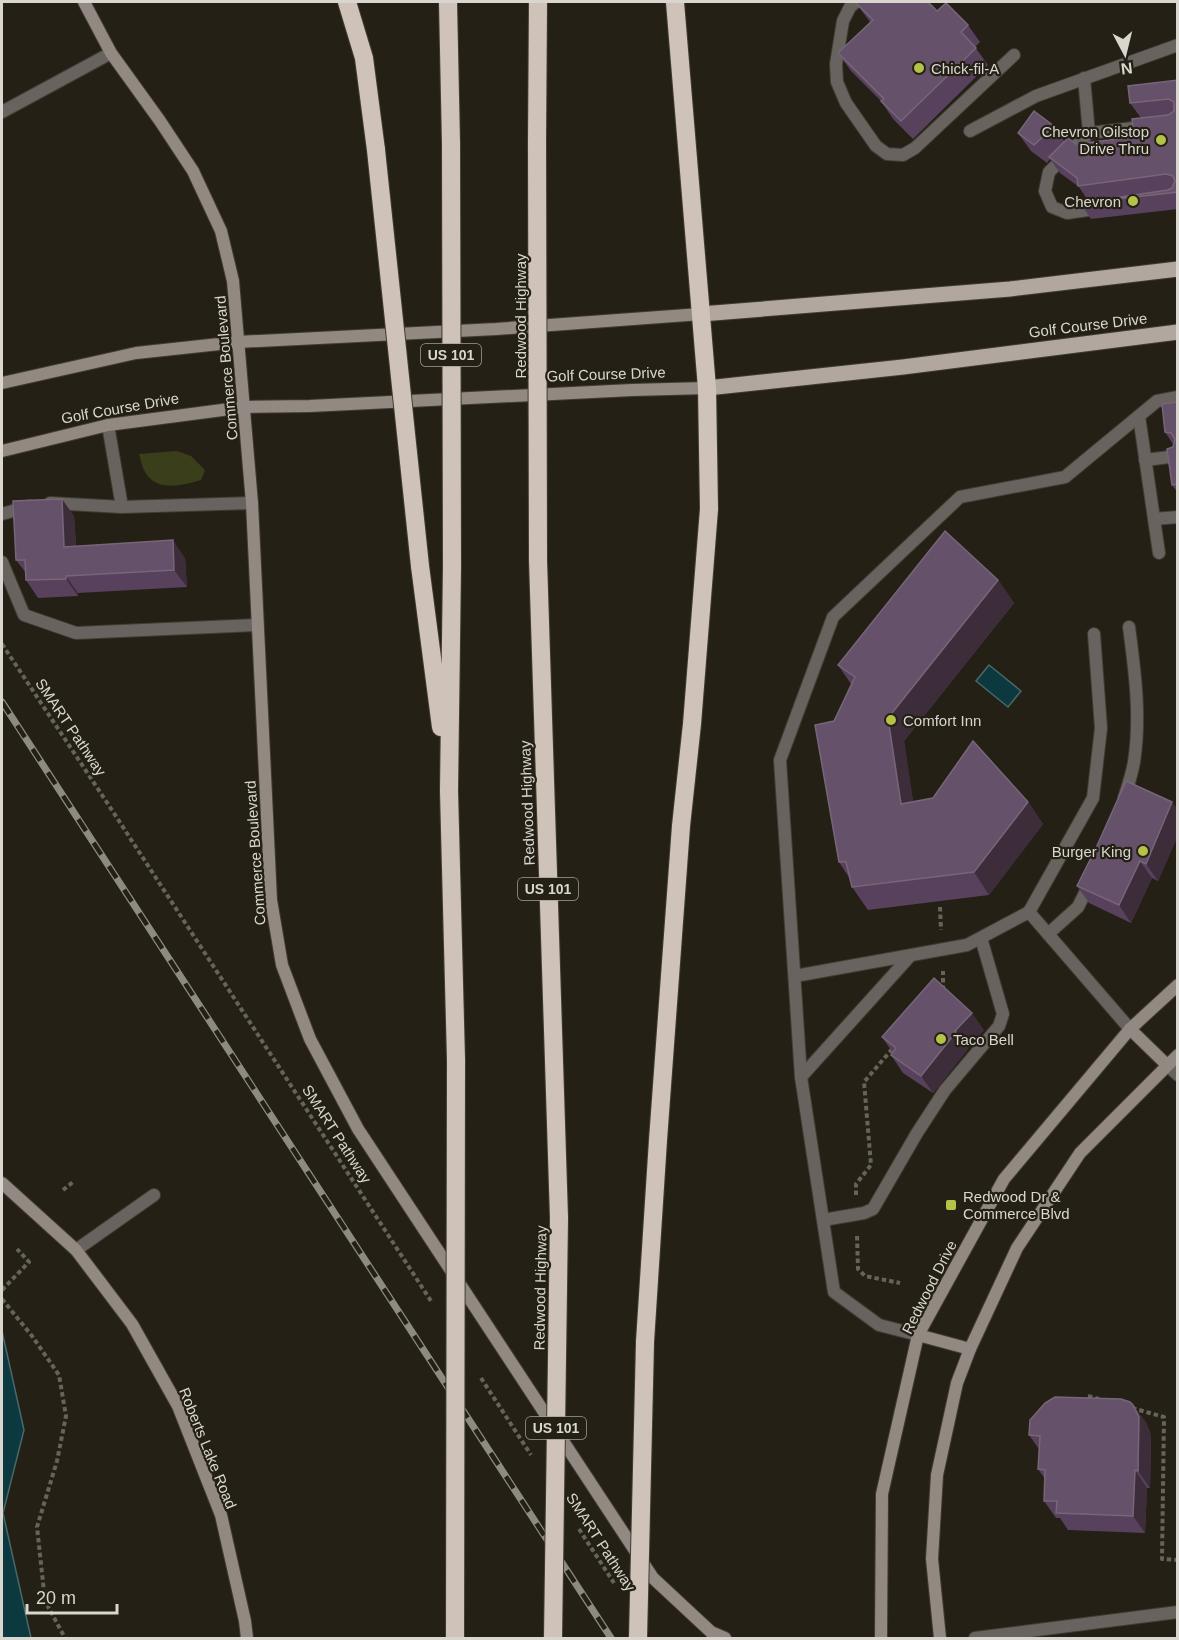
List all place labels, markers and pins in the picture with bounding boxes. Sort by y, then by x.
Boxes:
place label: Chick-fil-A [931,60,999,77]
marker: Chick-fil-A [912,61,926,75]
place label: Chevron Oilstop Drive Thru [1041,123,1149,157]
marker: Chevron Oilstop Drive Thru [1154,133,1168,147]
place label: Chevron [1064,193,1121,210]
marker: Chevron [1126,194,1140,208]
place label: Comfort Inn [903,712,981,729]
marker: Comfort Inn [884,713,898,727]
place label: Burger King [1052,843,1131,860]
marker: Burger King [1136,844,1150,858]
place label: Taco Bell [953,1031,1014,1048]
marker: Taco Bell [934,1032,948,1046]
place label: Redwood Dr & Commerce Blvd [963,1188,1070,1222]
marker: Redwood Dr & Commerce Blvd [944,1198,958,1212]

